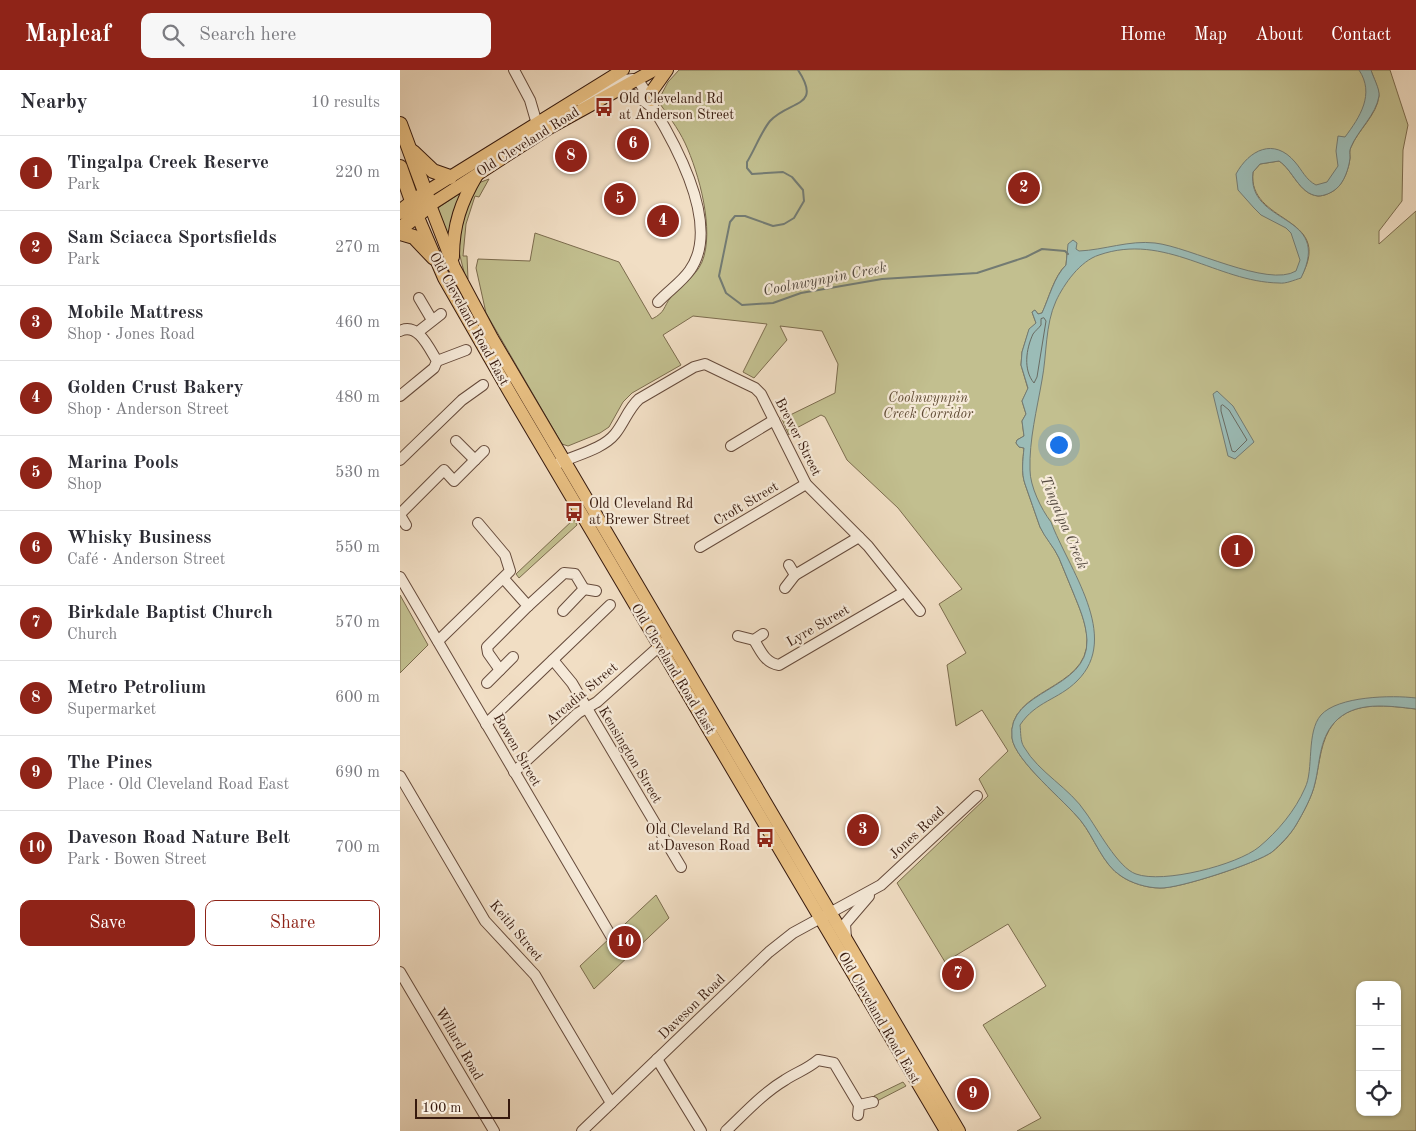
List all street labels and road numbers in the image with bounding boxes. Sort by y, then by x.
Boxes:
street label: Old Cleveland Road [474,105,582,179]
street label: Old Cleveland Road East [427,250,511,388]
street label: Brewer Street [772,396,824,478]
street label: Croft Street [711,479,781,529]
street label: Old Cleveland Road East [628,601,718,737]
street label: Lyre Street [784,602,852,650]
street label: Arcadia Street [544,660,620,728]
street label: Kensington Street [596,704,664,806]
street label: Bowen Street [491,711,544,789]
street label: Jones Road [887,804,947,862]
street label: Keith Street [487,898,545,964]
street label: Old Cleveland Road East [836,950,923,1086]
street label: Daveson Road [656,972,728,1042]
street label: Willard Road [433,1006,485,1082]

